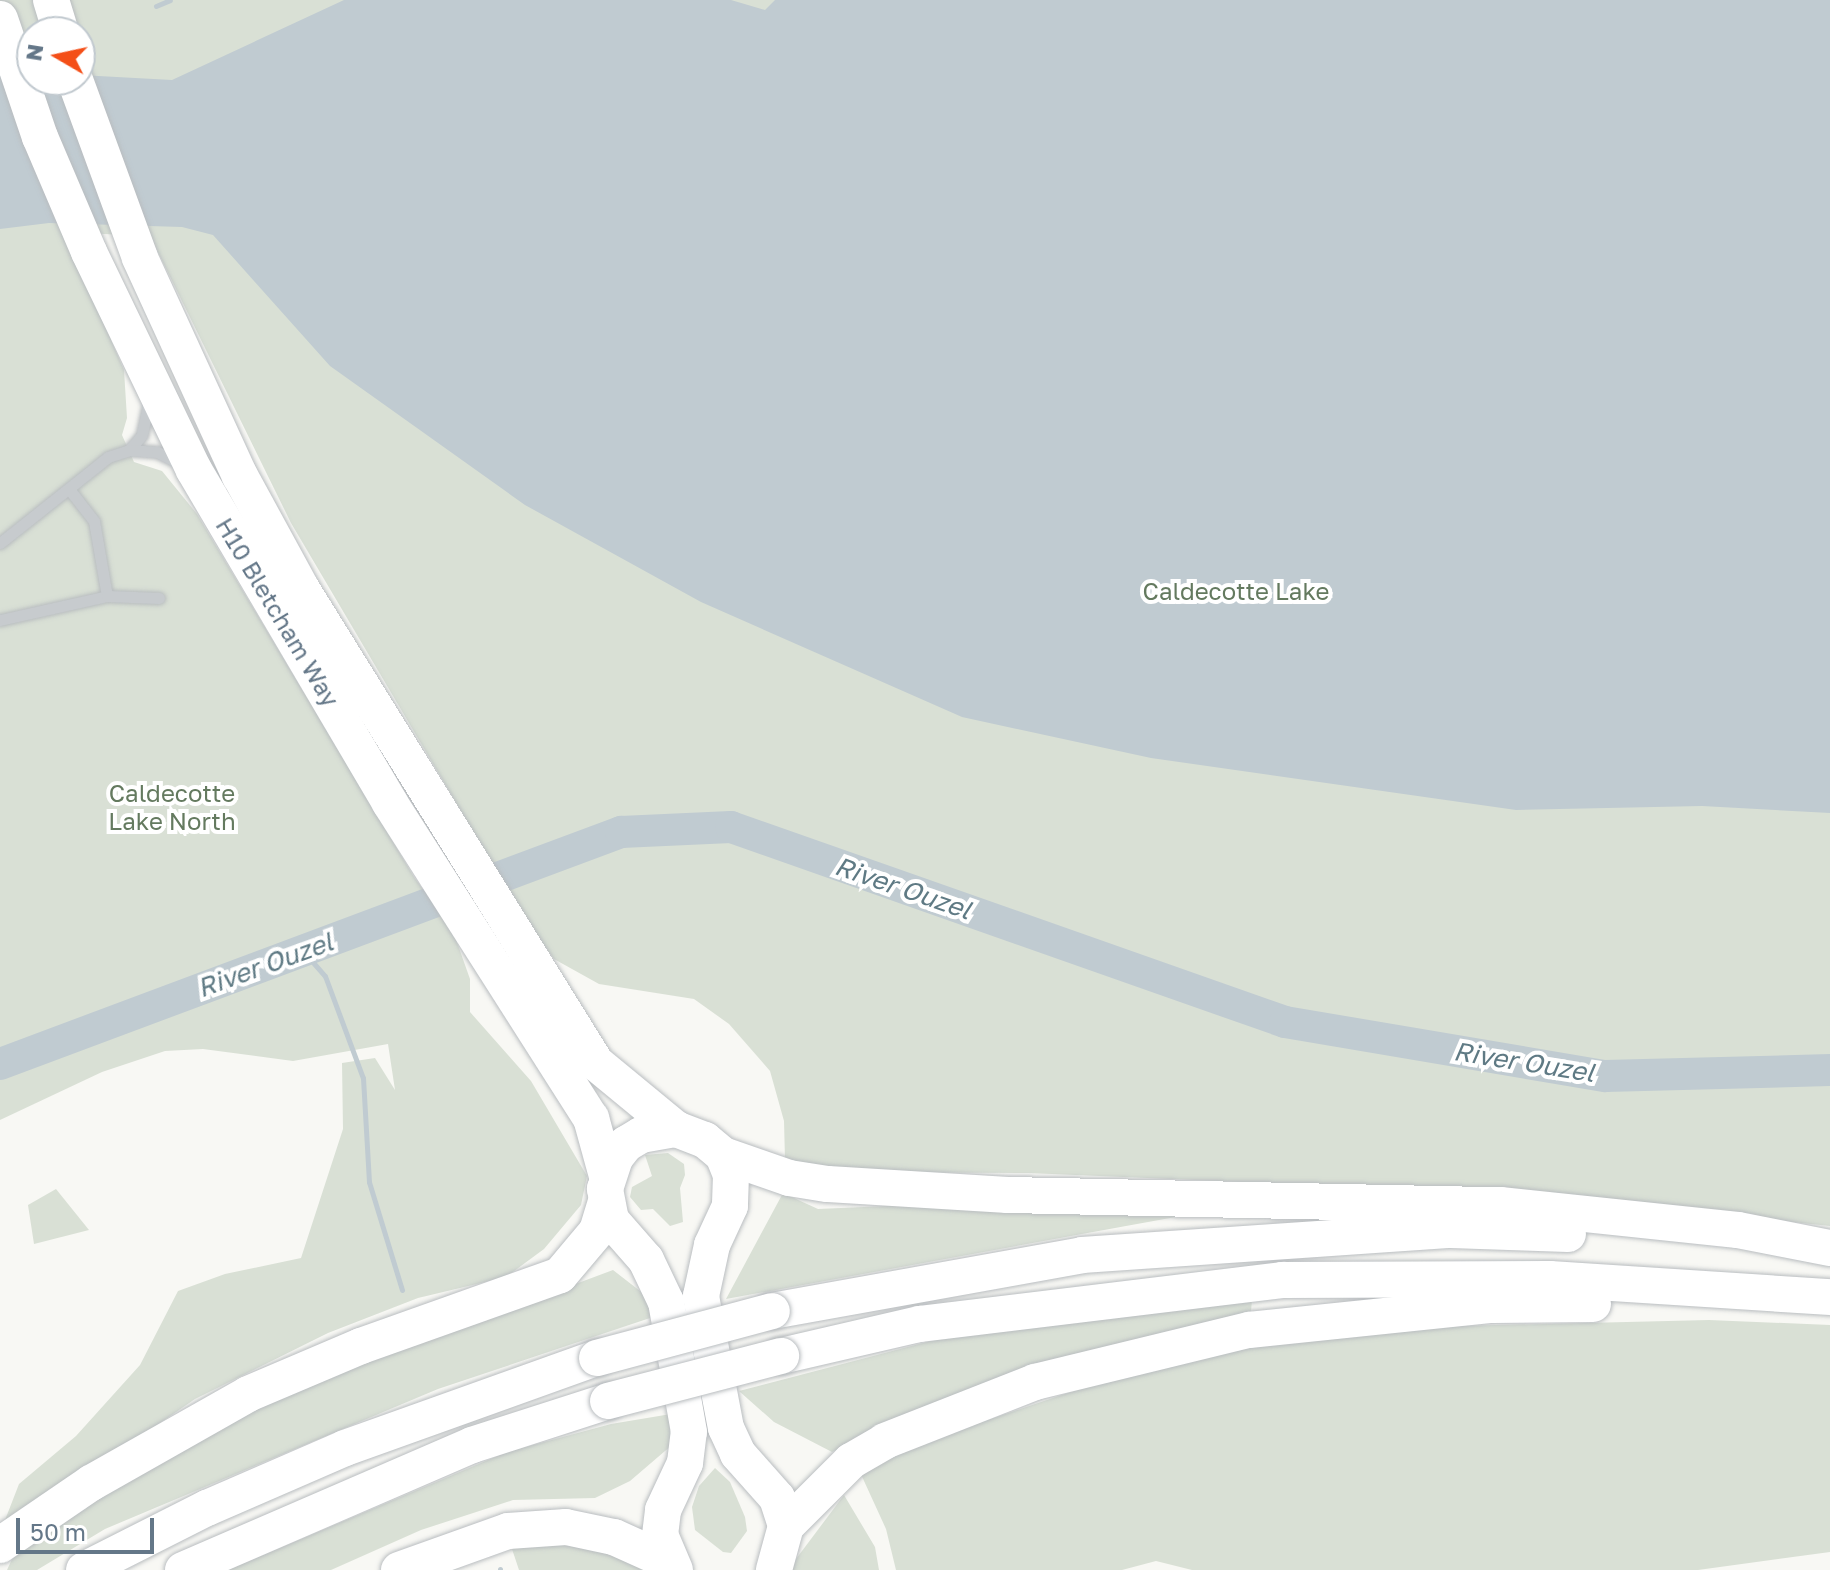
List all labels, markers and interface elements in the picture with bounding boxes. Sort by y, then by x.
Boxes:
north arrow [16,16,96,96]
text: N [19,42,48,63]
street label: H10 Bletcham Way [210,512,346,712]
park label: Caldecotte Lake [1143,577,1329,605]
park label: Caldecotte Lake North [108,779,236,835]
water label: River Ouzel [831,850,975,926]
water label: River Ouzel [193,926,337,1004]
water label: River Ouzel [1451,1035,1597,1089]
scale bar [20,1502,158,1552]
text: 50 m [30,1517,86,1546]

